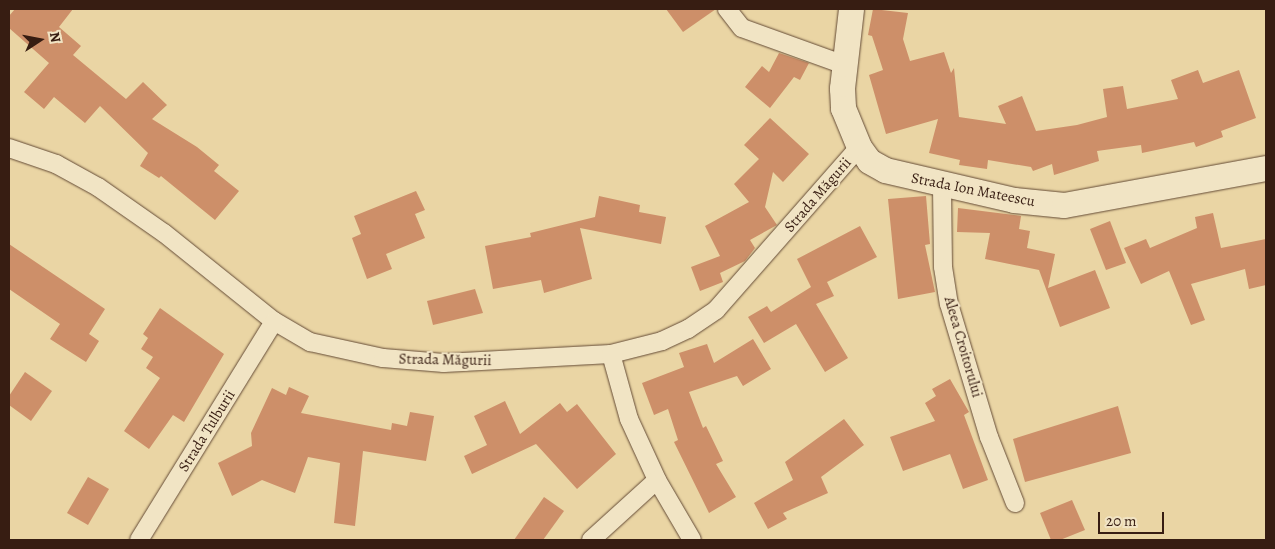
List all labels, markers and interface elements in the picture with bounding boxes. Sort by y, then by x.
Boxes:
north arrow [15,15,65,65]
text: N [45,30,66,44]
street label: Strada Măgurii [781,154,855,236]
street label: Strada Ion Mateescu [910,169,1036,211]
street label: Aleea Croitorului [940,294,986,400]
street label: Strada Măgurii [398,350,492,370]
street label: Strada Tulburii [175,387,239,475]
scale bar [1100,502,1166,534]
text: 20 m [1106,511,1137,531]

